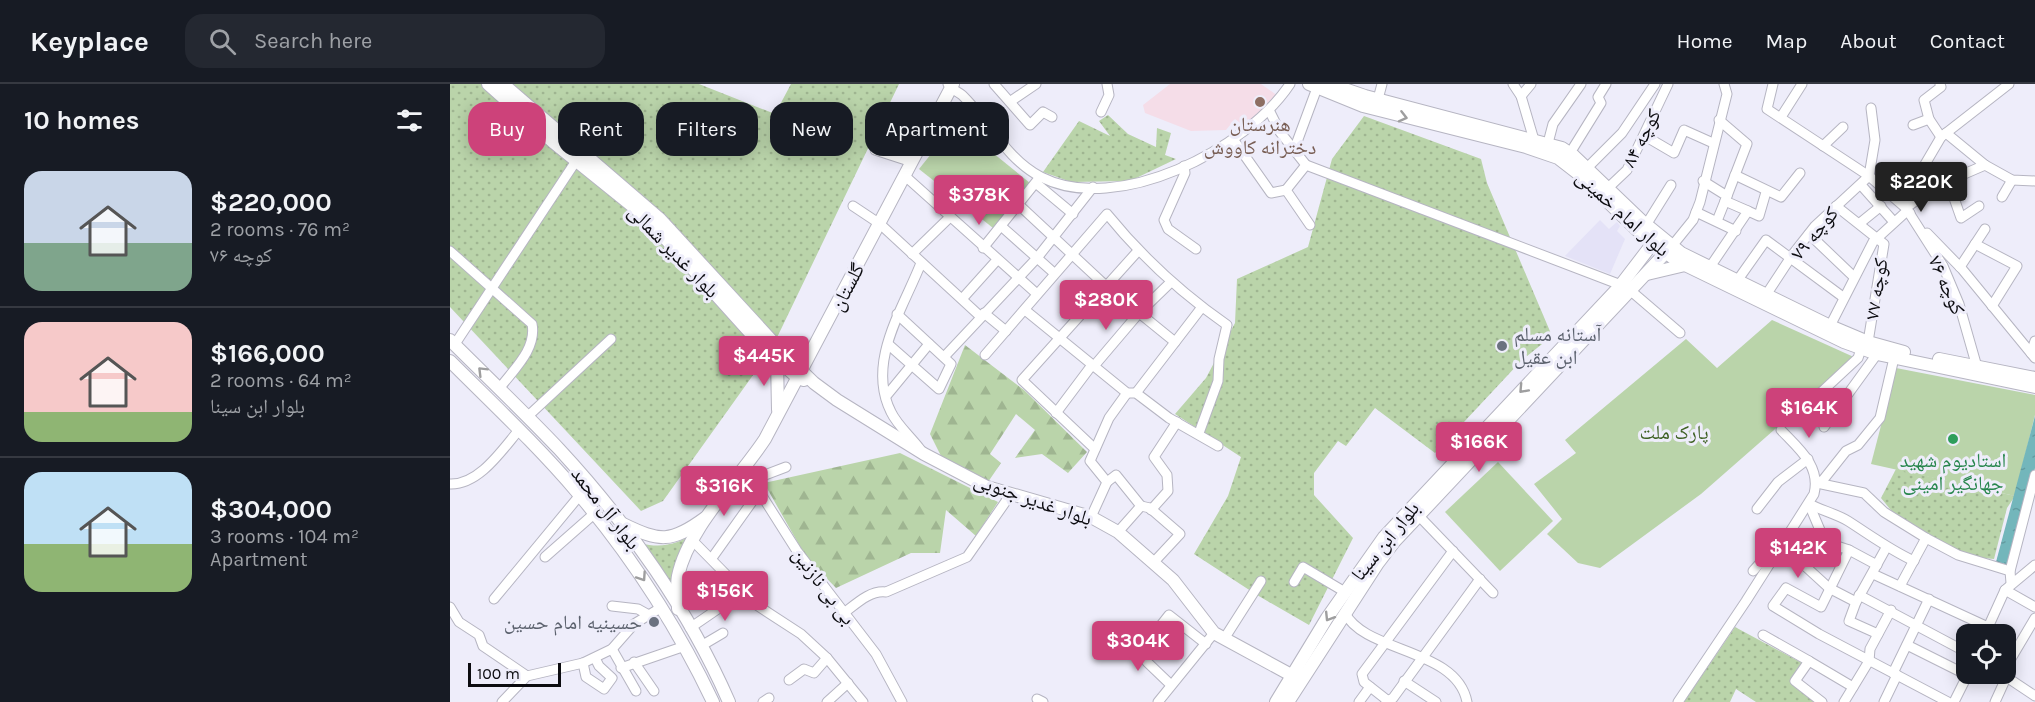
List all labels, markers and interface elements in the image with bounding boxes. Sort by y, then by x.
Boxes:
search box [185,14,605,68]
text: Keyplace [30,25,149,58]
icon: search [206,25,239,58]
text: Search here [254,28,372,54]
text: Home [1677,29,1733,53]
text: Map [1766,29,1807,53]
text: About [1840,29,1897,53]
text: Contact [1930,29,2005,53]
marker: هنرستان دخترانه کاووش [1253,95,1267,109]
chip: Buy [468,102,546,156]
chip: Rent [558,102,644,156]
chip: Filters [656,102,758,156]
chip: New [770,102,853,156]
chip: Apartment [865,102,1009,156]
icon: filters [393,104,426,137]
text: 10 homes [24,105,139,136]
street label: کوچه ۸۴ [1617,105,1666,171]
one-way arrow [1398,109,1408,122]
place label: هنرستان دخترانه کاووش [1204,113,1316,159]
pin: $220K [1879,162,1963,213]
street label: بلوار امام خمینی [1570,165,1674,263]
text: $220K [1889,170,1953,193]
pin: $378K [937,175,1021,226]
text: $378K [948,183,1010,206]
text: $220,000 [210,187,332,218]
icon: home [72,195,144,267]
street label: بلوار غدیر شمالی [623,200,724,303]
street label: کوچه ۷۹ [1786,202,1843,265]
text: 2 rooms · 76 m² [210,218,350,241]
text: کوچه ۷۶ [210,244,272,267]
street label: کوچه ۷۶ [1923,252,1970,318]
street label: کوچه ۷۷ [1860,257,1893,322]
street label: گلستان [825,259,869,315]
pin: $280K [1064,280,1148,331]
text: $280K [1074,288,1138,311]
place label: آستانه مسلم ابن عقیل [1514,323,1602,369]
pin: $445K [722,336,806,387]
text: $166,000 [210,338,325,369]
marker: آستانه مسلم ابن عقیل [1495,339,1509,353]
text: $445K [733,344,795,367]
icon: home [72,346,144,418]
one-way arrow [478,368,489,379]
text: 2 rooms · 64 m² [210,369,352,392]
one-way arrow [1519,382,1530,393]
pin: $164K [1767,388,1851,439]
text: بلوار ابن سینا [210,395,305,418]
text: $164K [1780,396,1838,419]
park label: پارک ملت [1639,421,1709,444]
pin: $166K [1437,422,1521,473]
text: $166K [1450,430,1508,453]
marker: استادیوم شهید جهانگیر امینی [1946,432,1960,446]
place label: استادیوم شهید جهانگیر امینی [1900,449,2006,495]
street label: بلوار آل محمد [566,462,645,554]
pin: $316K [682,466,766,517]
street label: بلوار غدیر جنوبی [971,469,1095,530]
text: $316K [695,474,753,497]
text: $304,000 [210,494,332,525]
icon: home [72,496,144,568]
street label: بلوار ابن سینا [1347,497,1424,585]
text: 3 rooms · 104 m² [210,525,359,548]
pin: $142K [1756,528,1840,579]
text: $142K [1769,536,1827,559]
street label: بی بی نازنین [787,543,860,629]
text: Apartment [210,548,308,571]
one-way arrow [635,571,646,582]
pin: $156K [683,571,767,622]
text: $156K [696,579,754,602]
one-way arrow [1325,610,1336,621]
place label: حسینیه امام حسین [504,611,642,636]
marker: حسینیه امام حسین [647,615,661,629]
pin: $304K [1096,621,1180,672]
map controls [1956,624,2016,684]
button: locate [1956,624,2016,684]
text: $304K [1106,629,1170,652]
scale bar [468,660,561,688]
text: 100 m [477,664,520,683]

